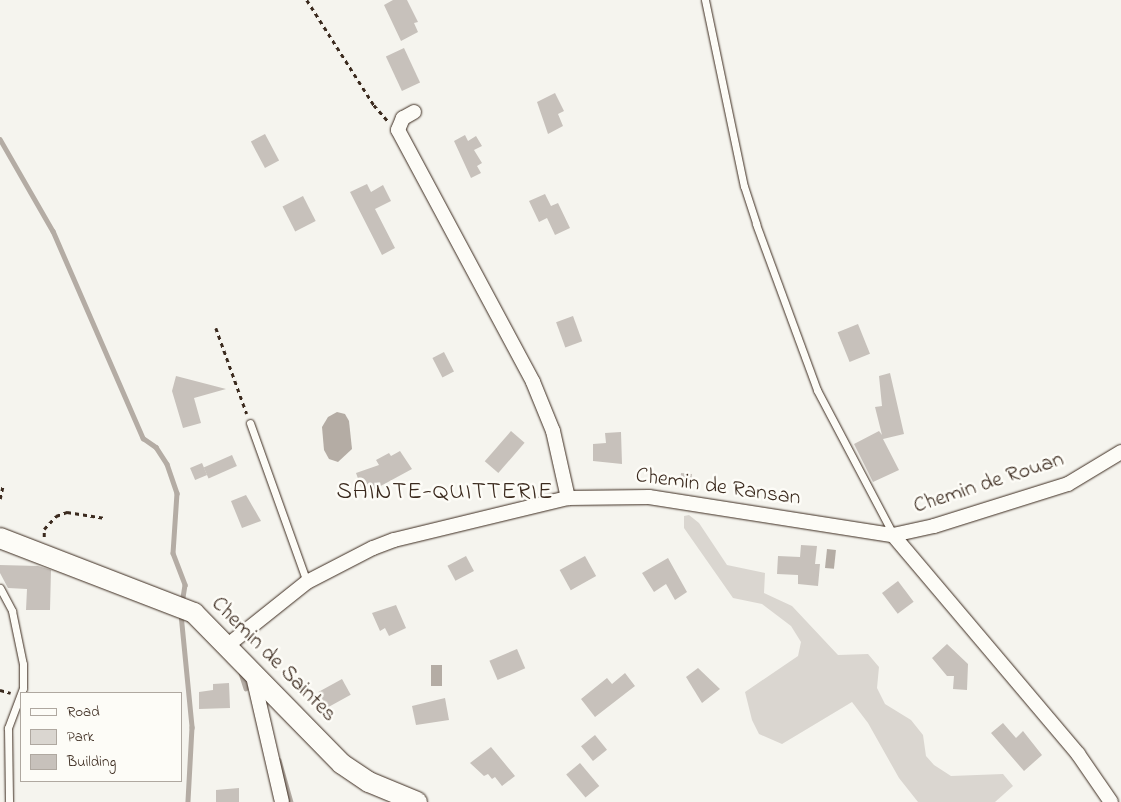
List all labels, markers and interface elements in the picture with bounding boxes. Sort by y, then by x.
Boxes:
street label: Chemin de Rouan [911,447,1067,521]
street label: Chemin de Ransan [634,463,802,513]
district label: SAINTE-QUITTERIE [334,479,556,507]
street label: Chemin de Saintes [205,592,341,728]
legend [20,692,182,782]
text: Road [67,701,100,723]
text: Park [67,726,94,748]
text: Building [67,751,116,773]

